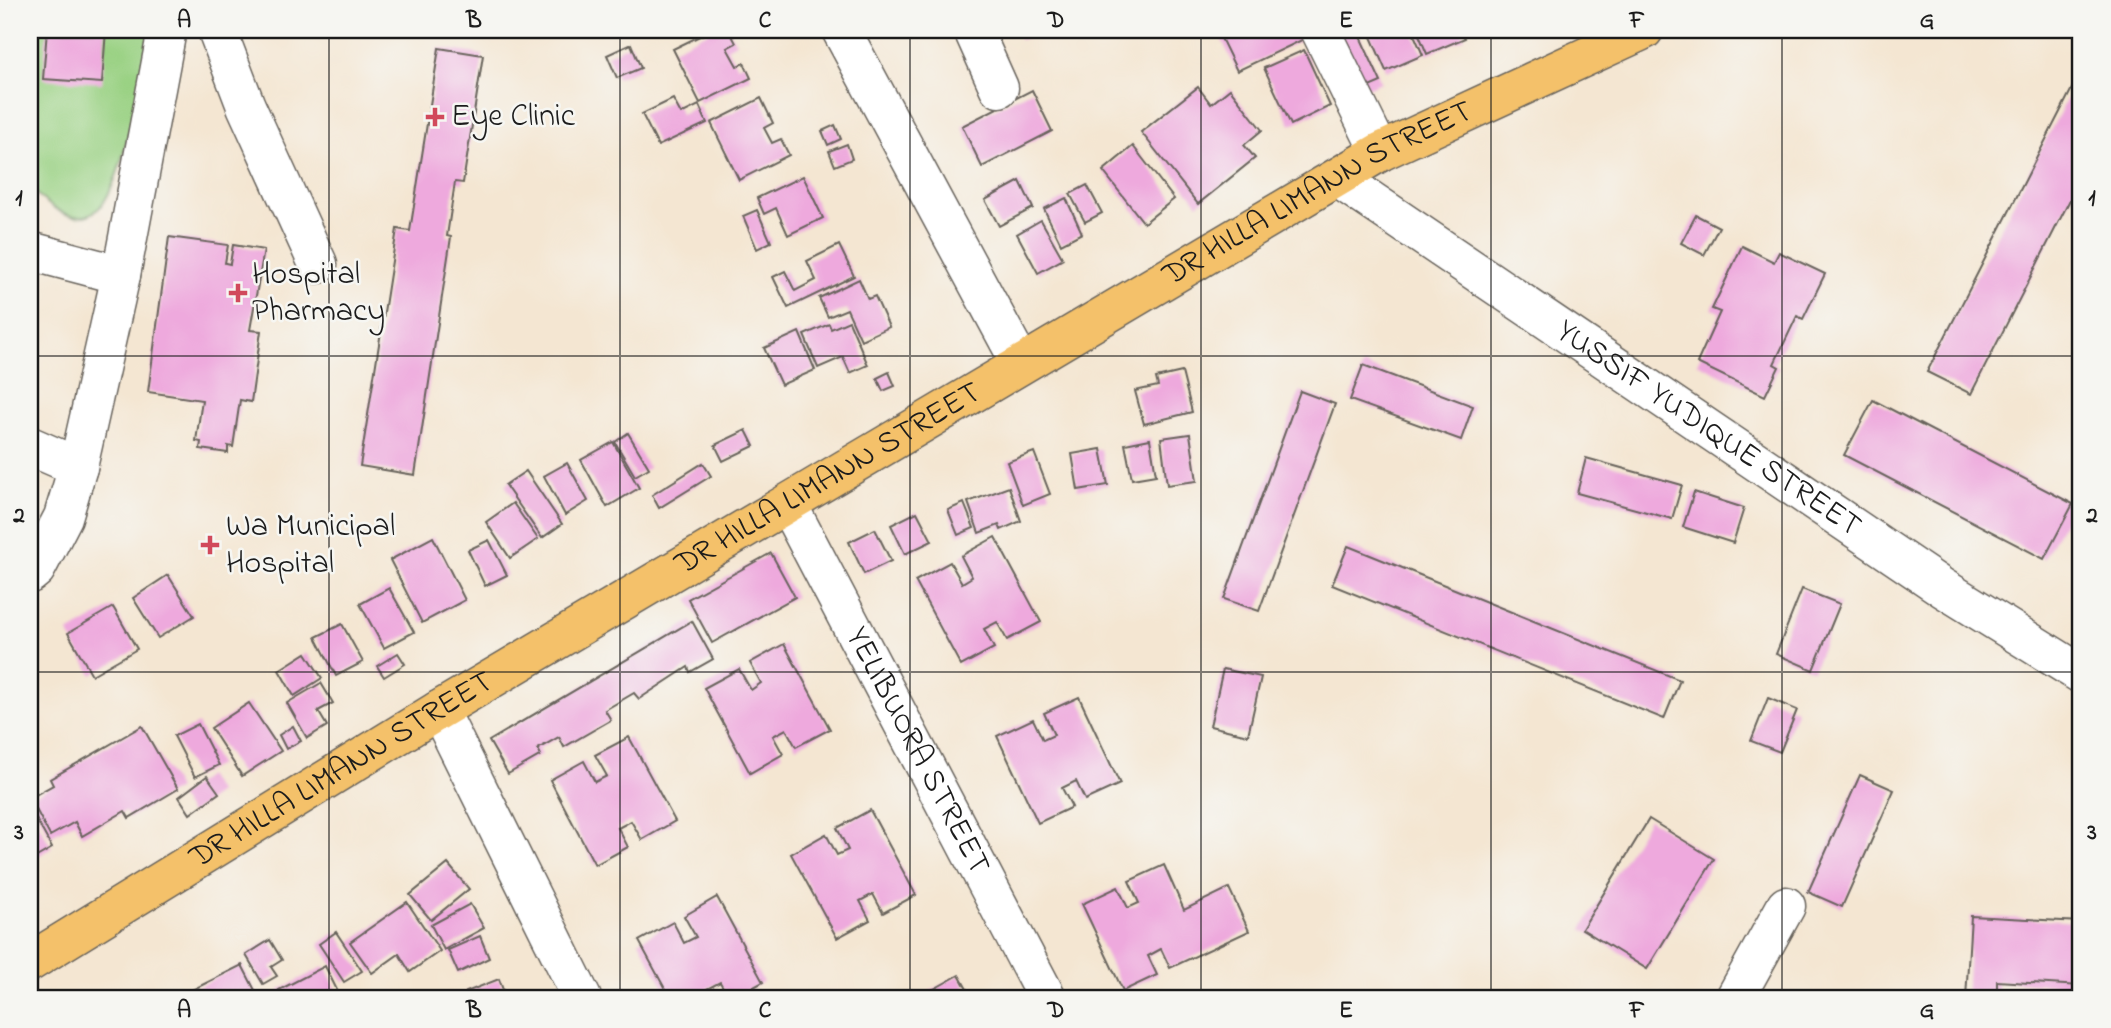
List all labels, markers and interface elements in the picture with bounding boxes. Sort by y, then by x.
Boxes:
text: A [177,5,191,38]
text: B [465,5,482,38]
text: C [759,5,772,38]
text: D [1047,5,1064,38]
text: E [1339,5,1353,38]
text: F [1629,5,1645,38]
text: G [1920,5,1934,38]
street label: DR HILLA LIMANN STREET [1153,89,1480,300]
place label: Eye Clinic [451,94,576,141]
marker: Eye Clinic [425,107,445,127]
text: 1 [15,183,23,216]
text: 1 [2088,183,2096,216]
place label: Hospital Pharmacy [252,252,385,336]
marker: Hospital Pharmacy [230,285,246,301]
street label: YUSSIF YUDIQUE STREET [1546,309,1871,550]
street label: DR HILLA LIMANN STREET [666,370,990,589]
text: 2 [12,500,25,533]
text: 2 [2085,500,2098,533]
place label: Wa Municipal Hospital [226,504,395,588]
marker: Wa Municipal Hospital [200,535,220,555]
street label: YELIBUORA STREET [833,619,1002,883]
street label: DR HILLA LIMANN STREET [180,659,502,882]
text: 3 [13,817,24,850]
text: 3 [2086,817,2097,850]
text: A [177,995,191,1028]
text: B [465,995,482,1028]
text: C [759,995,772,1028]
text: D [1047,995,1064,1028]
text: E [1339,995,1353,1028]
text: F [1629,995,1645,1028]
text: G [1920,995,1934,1028]

